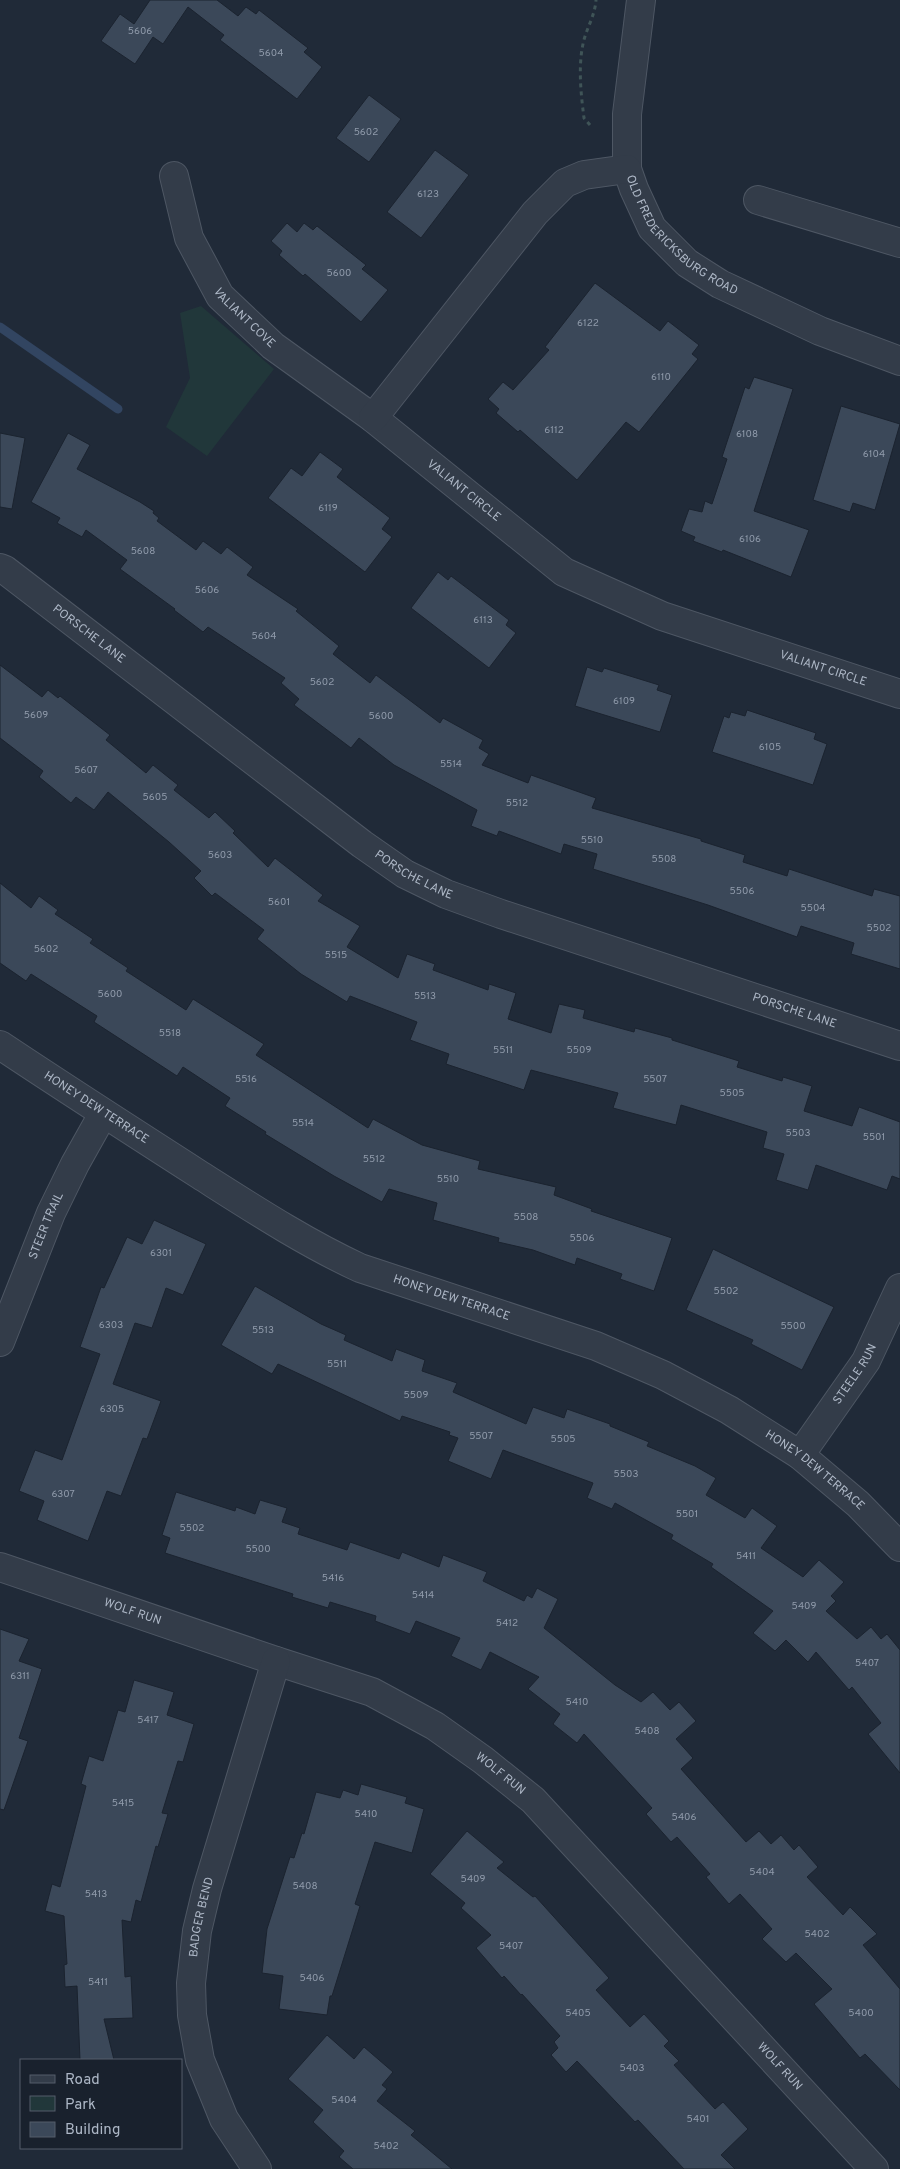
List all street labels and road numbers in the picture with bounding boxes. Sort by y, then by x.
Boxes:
street label: OLD FREDERICKSBURG ROAD [622,173,740,299]
street label: VALIANT COVE [209,285,278,352]
street label: VALIANT CIRCLE [423,456,504,526]
street label: PORSCHE LANE [49,601,128,667]
street label: VALIANT CIRCLE [778,647,869,691]
street label: PORSCHE LANE [371,847,455,904]
street label: PORSCHE LANE [750,990,839,1032]
street label: HONEY DEW TERRACE [41,1068,152,1148]
street label: STEER TRAIL [25,1190,68,1262]
street label: HONEY DEW TERRACE [391,1271,512,1325]
street label: STEELE RUN [830,1341,881,1408]
street label: HONEY DEW TERRACE [762,1427,868,1514]
street label: WOLF RUN [102,1595,163,1629]
street label: WOLF RUN [472,1749,529,1799]
street label: BADGER BEND [186,1875,218,1958]
street label: WOLF RUN [753,2039,806,2094]

